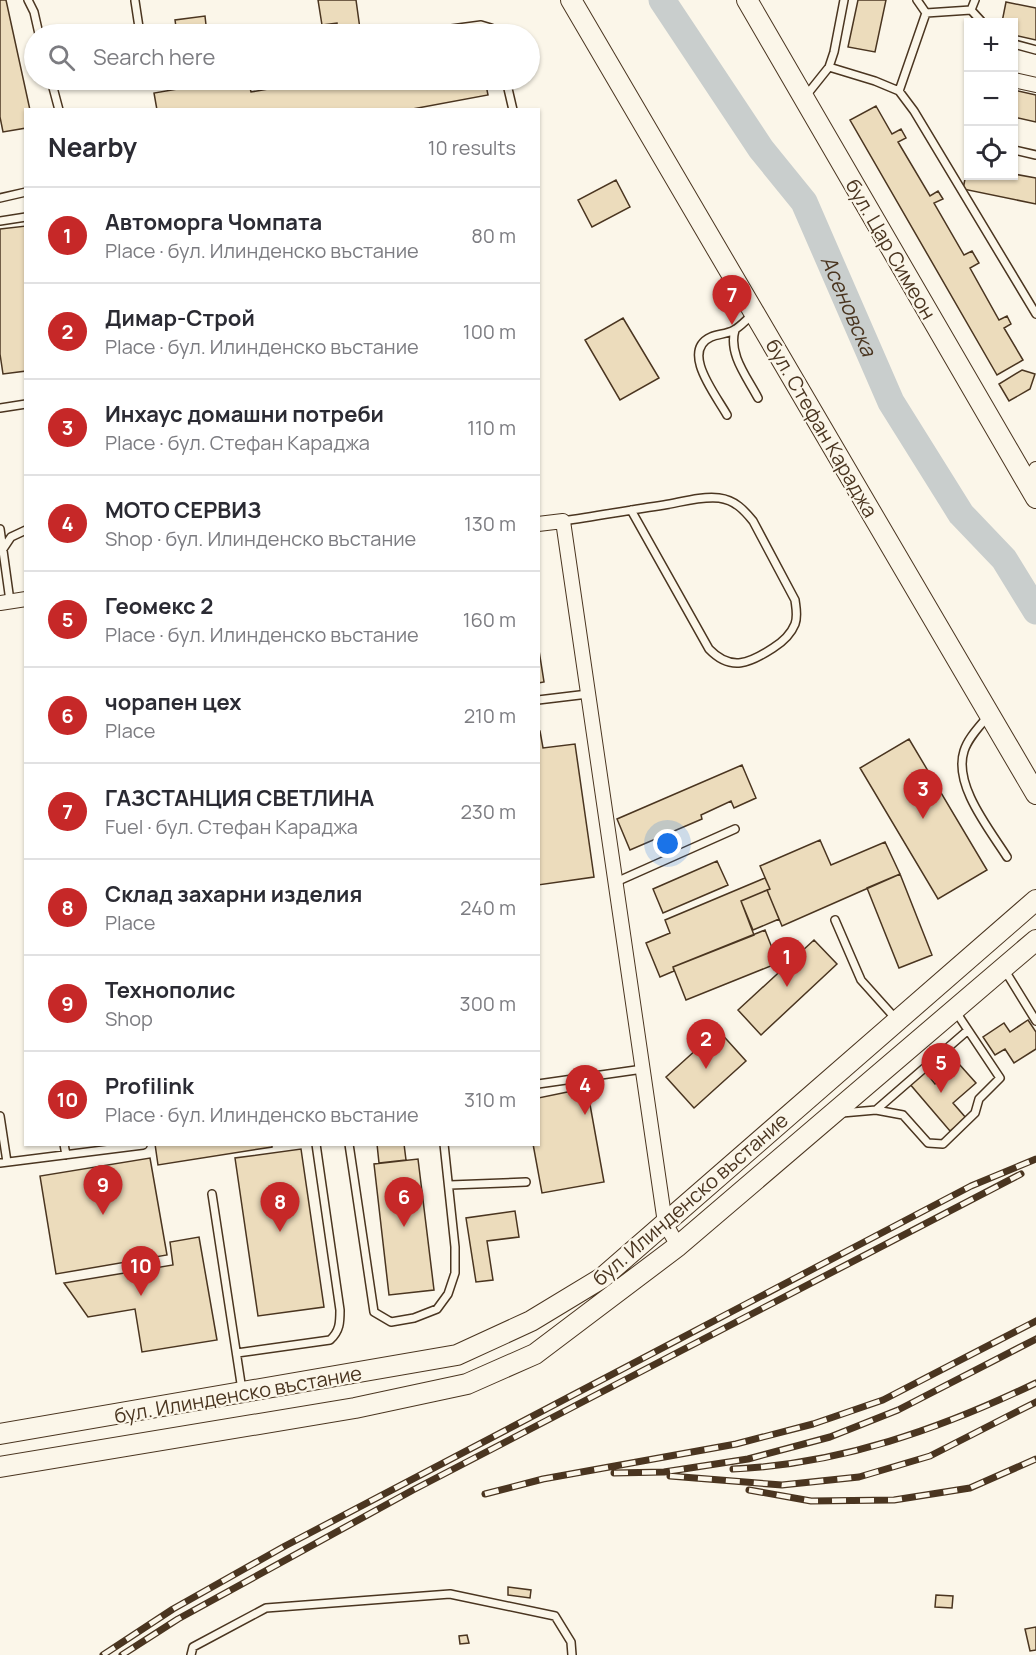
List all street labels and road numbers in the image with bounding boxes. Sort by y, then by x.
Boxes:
street label: бул. Цар Симеон [840,174,942,324]
street label: бул. Стефан Караджа [760,334,884,522]
street label: бул. Илинденско въстание [586,1107,794,1291]
street label: бул. Илинденско въстание [112,1359,364,1429]

